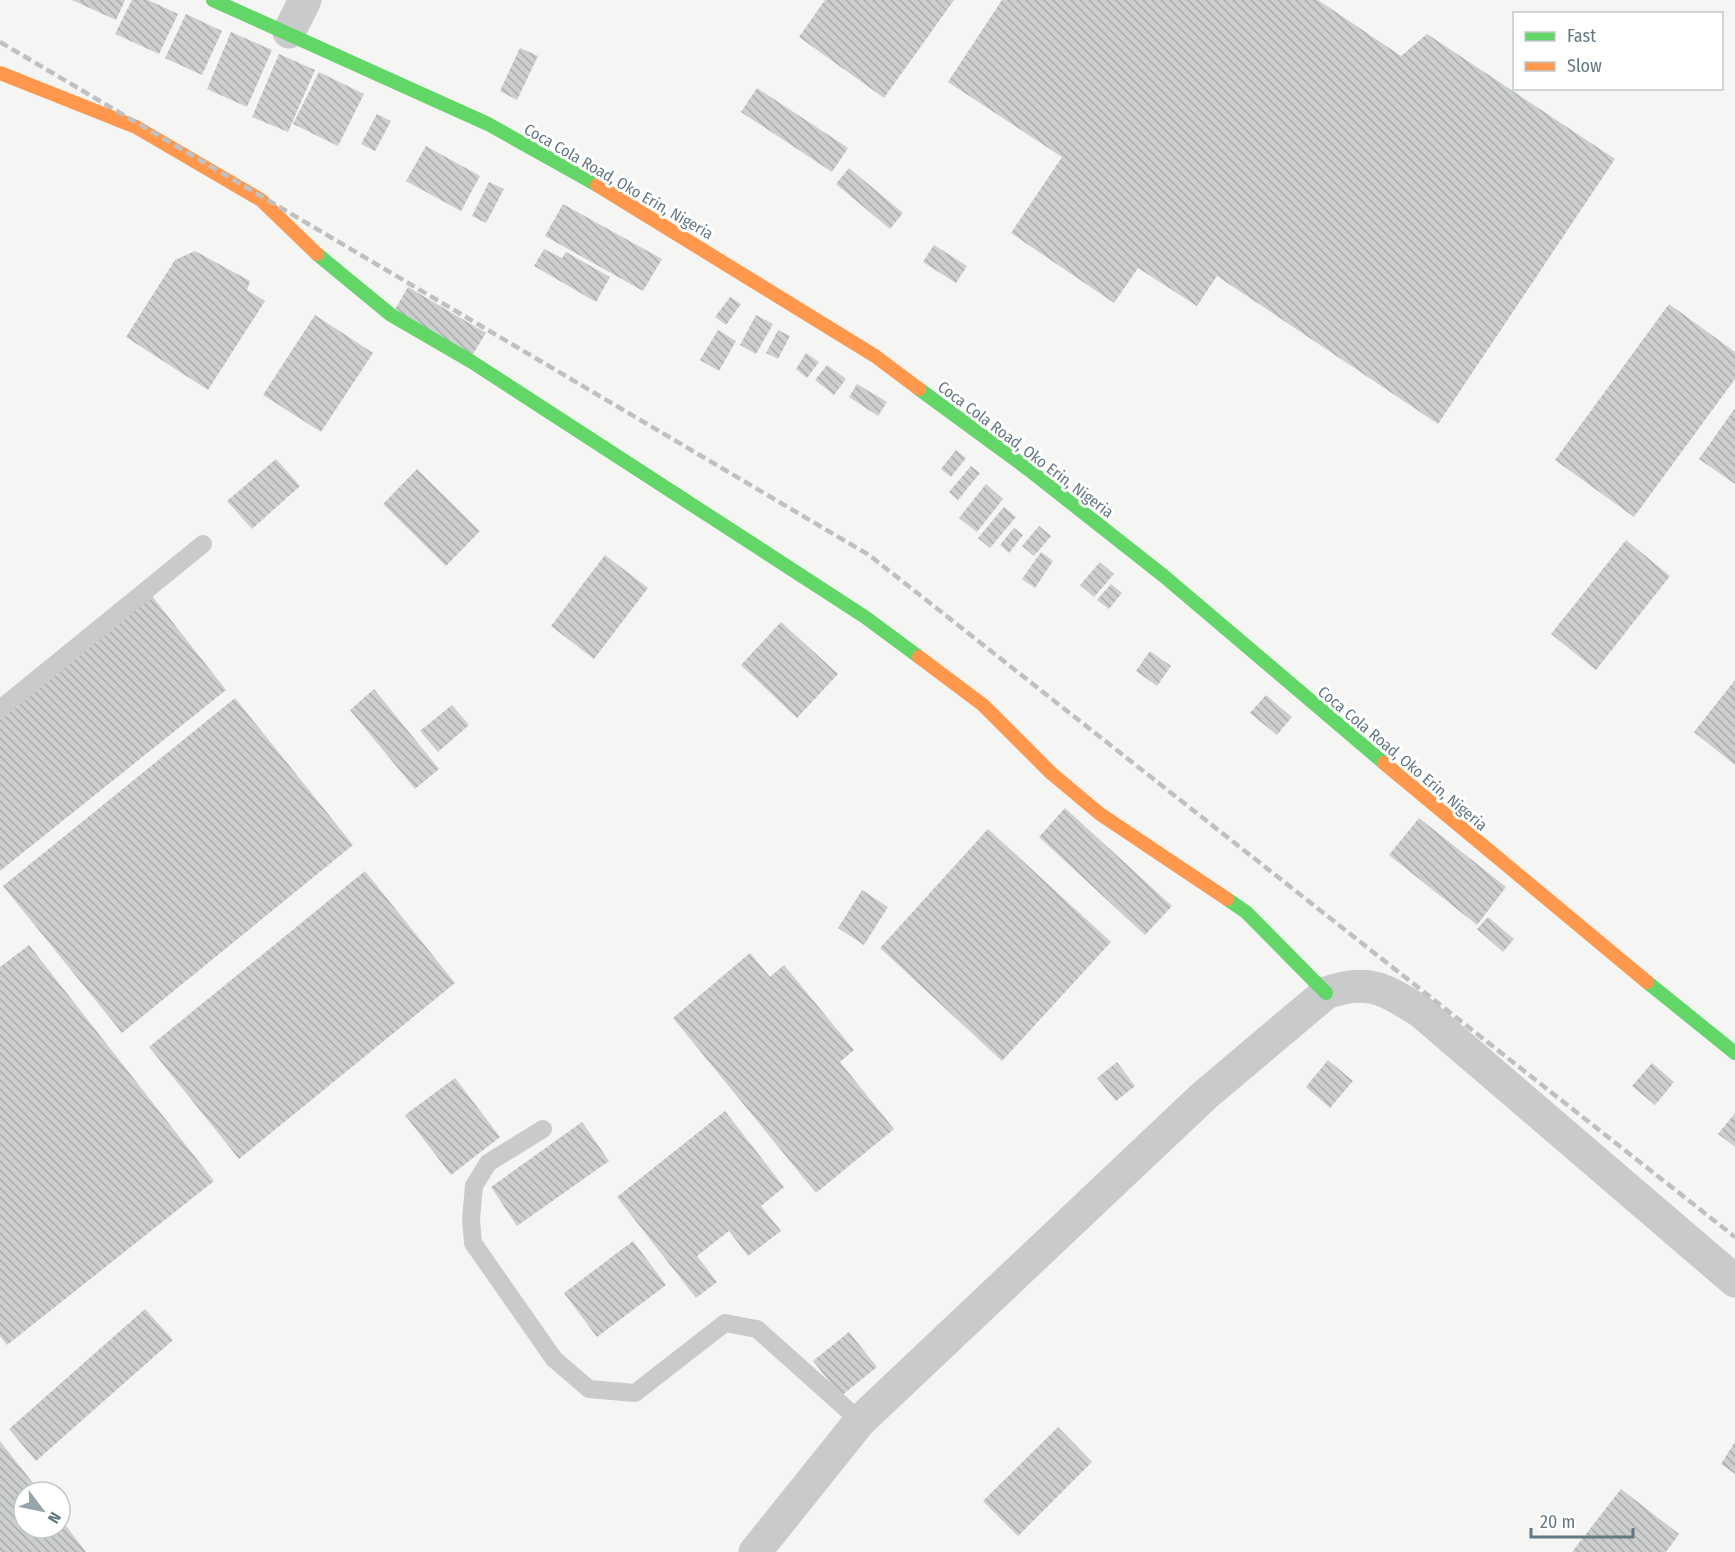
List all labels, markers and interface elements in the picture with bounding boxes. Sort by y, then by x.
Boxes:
legend [1513,12,1723,90]
text: Fast [1567,25,1596,47]
text: Slow [1567,55,1602,77]
street label: Coca Cola Road, Oko Erin, Nigeria [521,119,717,244]
street label: Coca Cola Road, Oko Erin, Nigeria [934,377,1117,522]
street label: Coca Cola Road, Oko Erin, Nigeria [1314,682,1491,835]
north arrow [12,1480,72,1540]
scale bar [1531,1501,1633,1539]
text: N [44,1509,65,1527]
text: 20 m [1540,1511,1575,1533]

